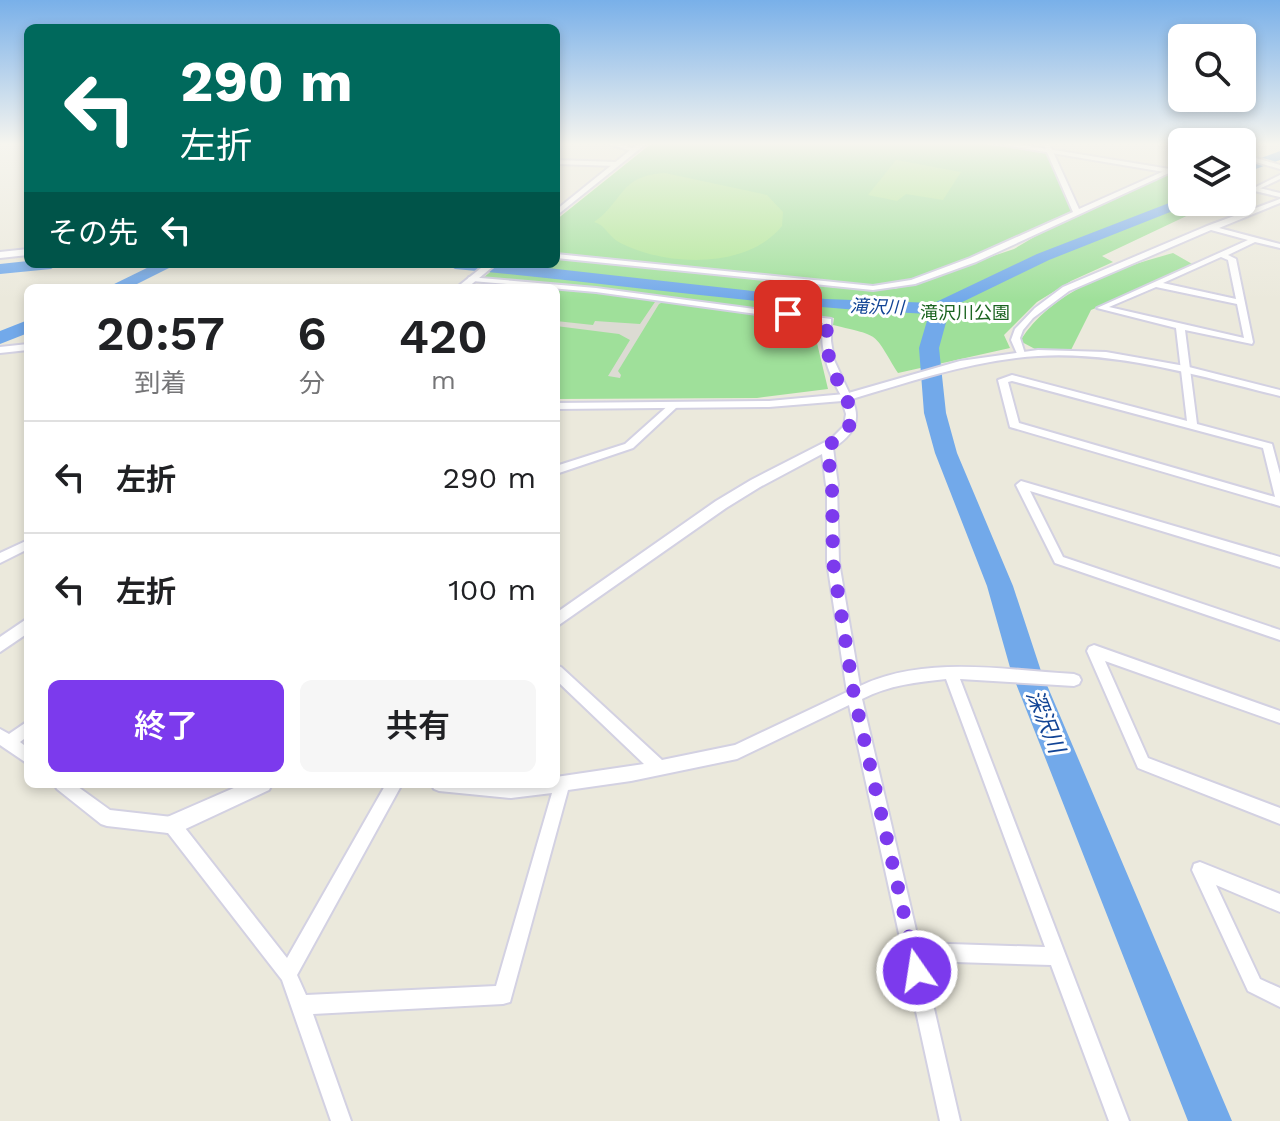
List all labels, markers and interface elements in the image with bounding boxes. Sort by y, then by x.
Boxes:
map controls [1168,24,1256,216]
button: search [1168,24,1256,112]
text: 290 m [180,49,353,115]
icon: left [48,56,152,160]
text: 左折 [180,125,252,167]
button: layers [1168,128,1256,216]
icon: left [154,208,198,252]
text: その先 [48,215,138,250]
pin [754,280,822,348]
icon: arrive [766,292,810,336]
water label: 滝沢川 [850,295,906,318]
park label: 滝沢川公園 [920,302,1010,323]
text: 20:57 [96,305,225,362]
text: 6 [297,305,327,362]
text: 420 [399,308,488,365]
text: m [431,365,456,395]
text: 到着 [135,368,187,398]
text: 分 [299,368,325,398]
icon: left [48,455,92,499]
text: 290 m [443,460,536,495]
text: 左折 [116,462,176,497]
icon: left [48,567,92,611]
text: 100 m [448,572,536,607]
text: 左折 [116,574,176,609]
button: 終了 [48,680,284,772]
button: 共有 [300,680,536,772]
water label: 深沢川 [1022,686,1070,758]
position arrow [875,929,959,1013]

